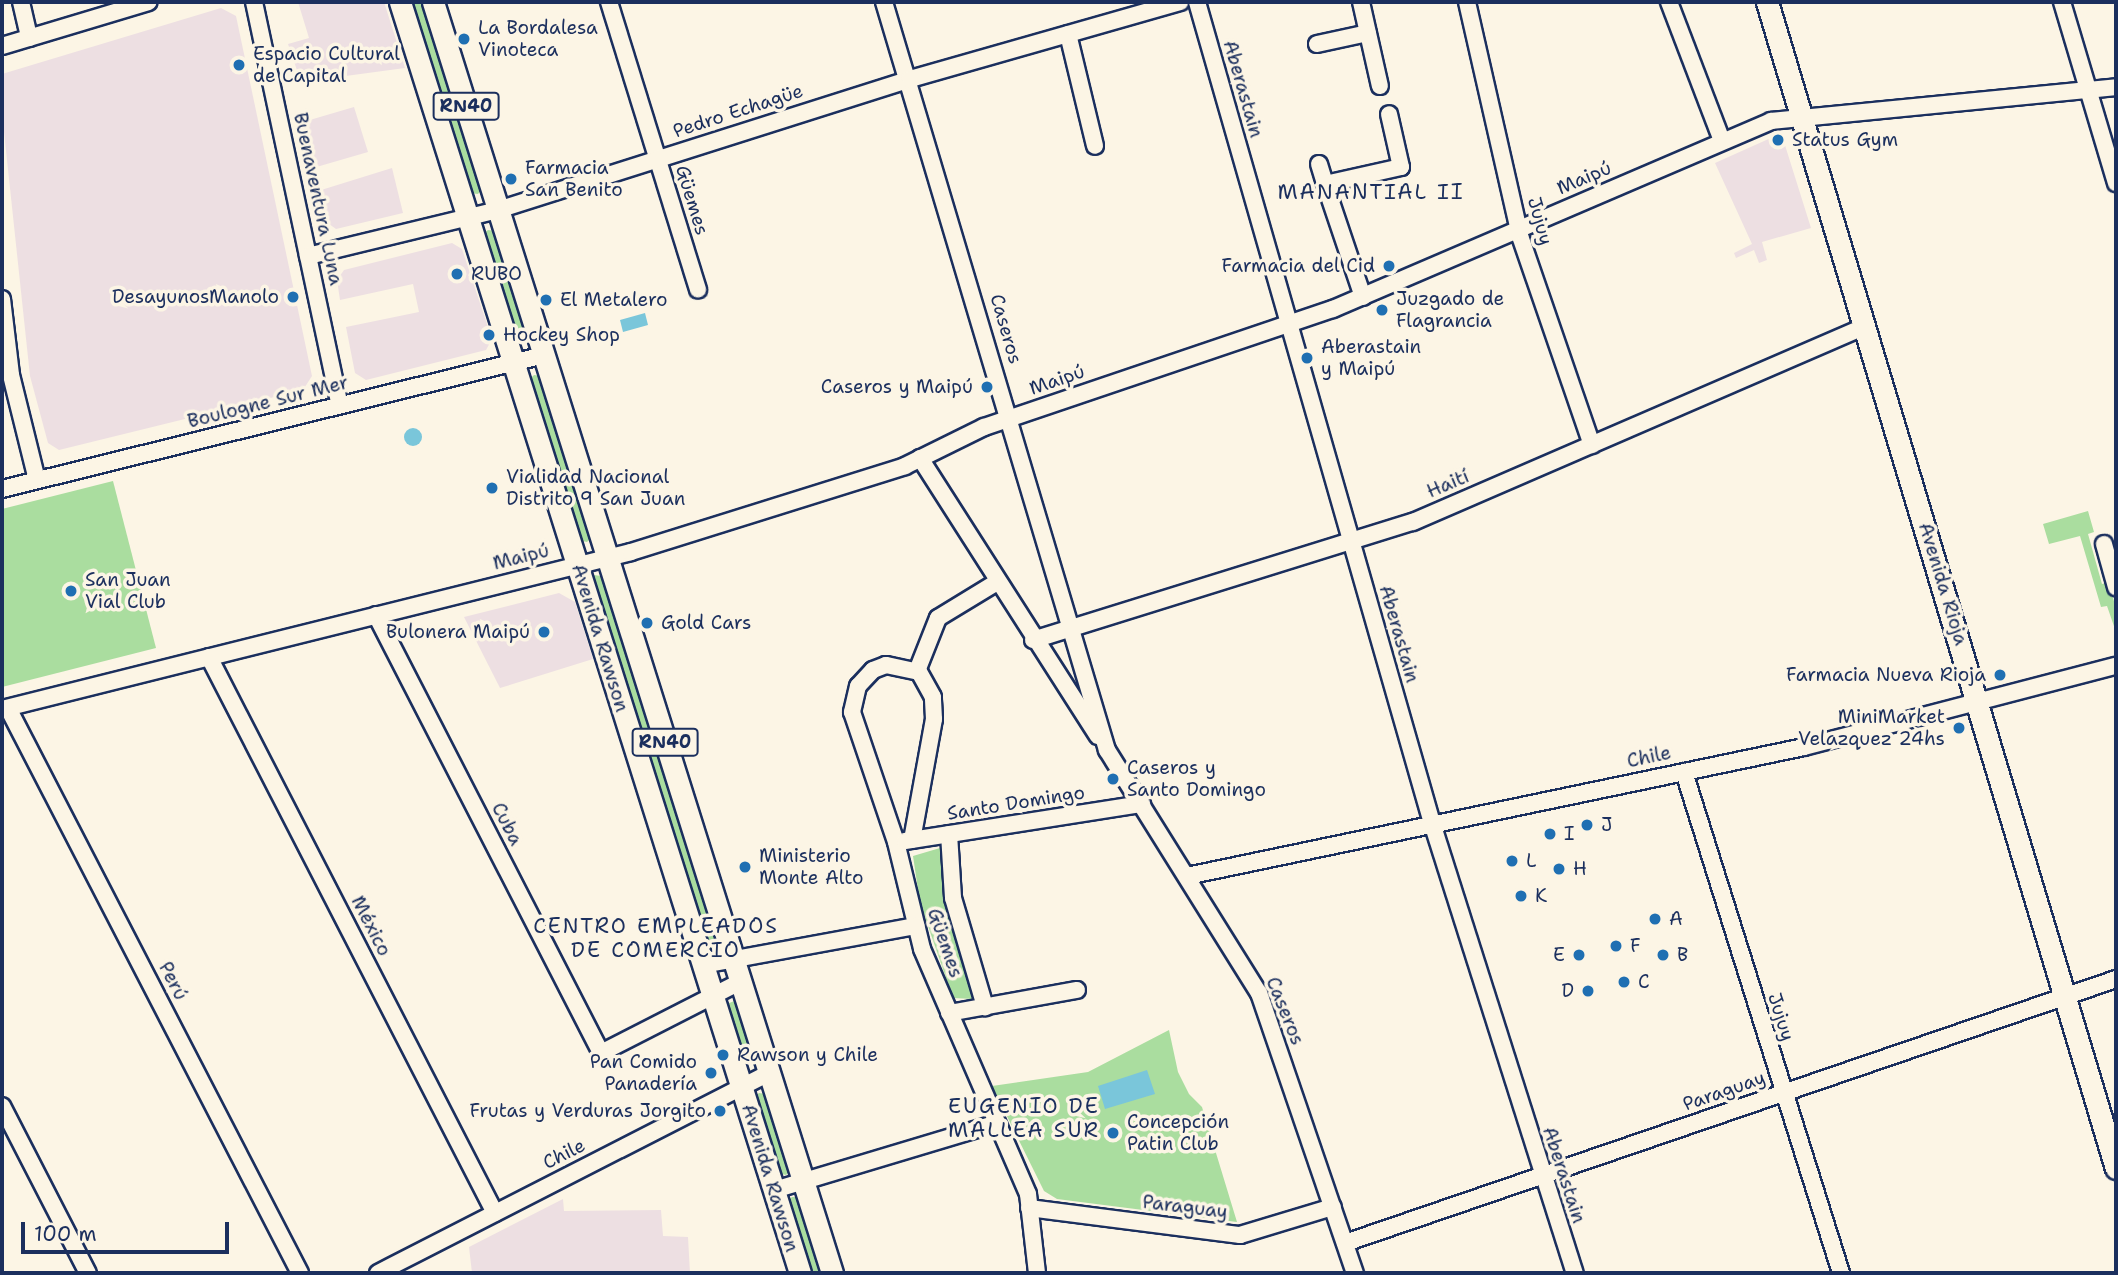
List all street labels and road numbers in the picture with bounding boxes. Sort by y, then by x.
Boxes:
street label: Aberastain [1218,38,1268,140]
street label: Pedro Echagüe [670,79,806,143]
road number: RN40 [431,92,501,120]
street label: Buenaventura Luna [289,111,347,287]
street label: Maipú [1553,156,1615,200]
street label: Güemes [671,162,713,238]
street label: Jujuy [1523,194,1557,248]
street label: Caseros [985,292,1027,366]
street label: Maipú [1026,360,1088,400]
street label: Boulogne Sur Mer [185,371,351,433]
street label: Haití [1423,465,1473,503]
street label: Avenida Rioja [1914,520,1972,648]
street label: Maipú [491,539,551,575]
street label: Avenida Rawson [567,561,633,715]
street label: Aberastain [1374,583,1424,685]
road number: RN40 [630,728,700,756]
street label: Chile [1625,741,1673,773]
street label: Santo Domingo [946,781,1086,825]
street label: Cuba [487,799,527,849]
street label: México [346,892,396,960]
street label: Güemes [923,905,967,981]
street label: Perú [154,958,192,1004]
street label: Caseros [1261,974,1309,1048]
street label: Jujuy [1763,990,1799,1044]
street label: Paraguay [1680,1066,1768,1116]
street label: Avenida Rawson [737,1101,803,1255]
street label: Aberastain [1538,1124,1590,1226]
street label: Chile [539,1134,589,1174]
street label: Paraguay [1141,1190,1229,1224]

